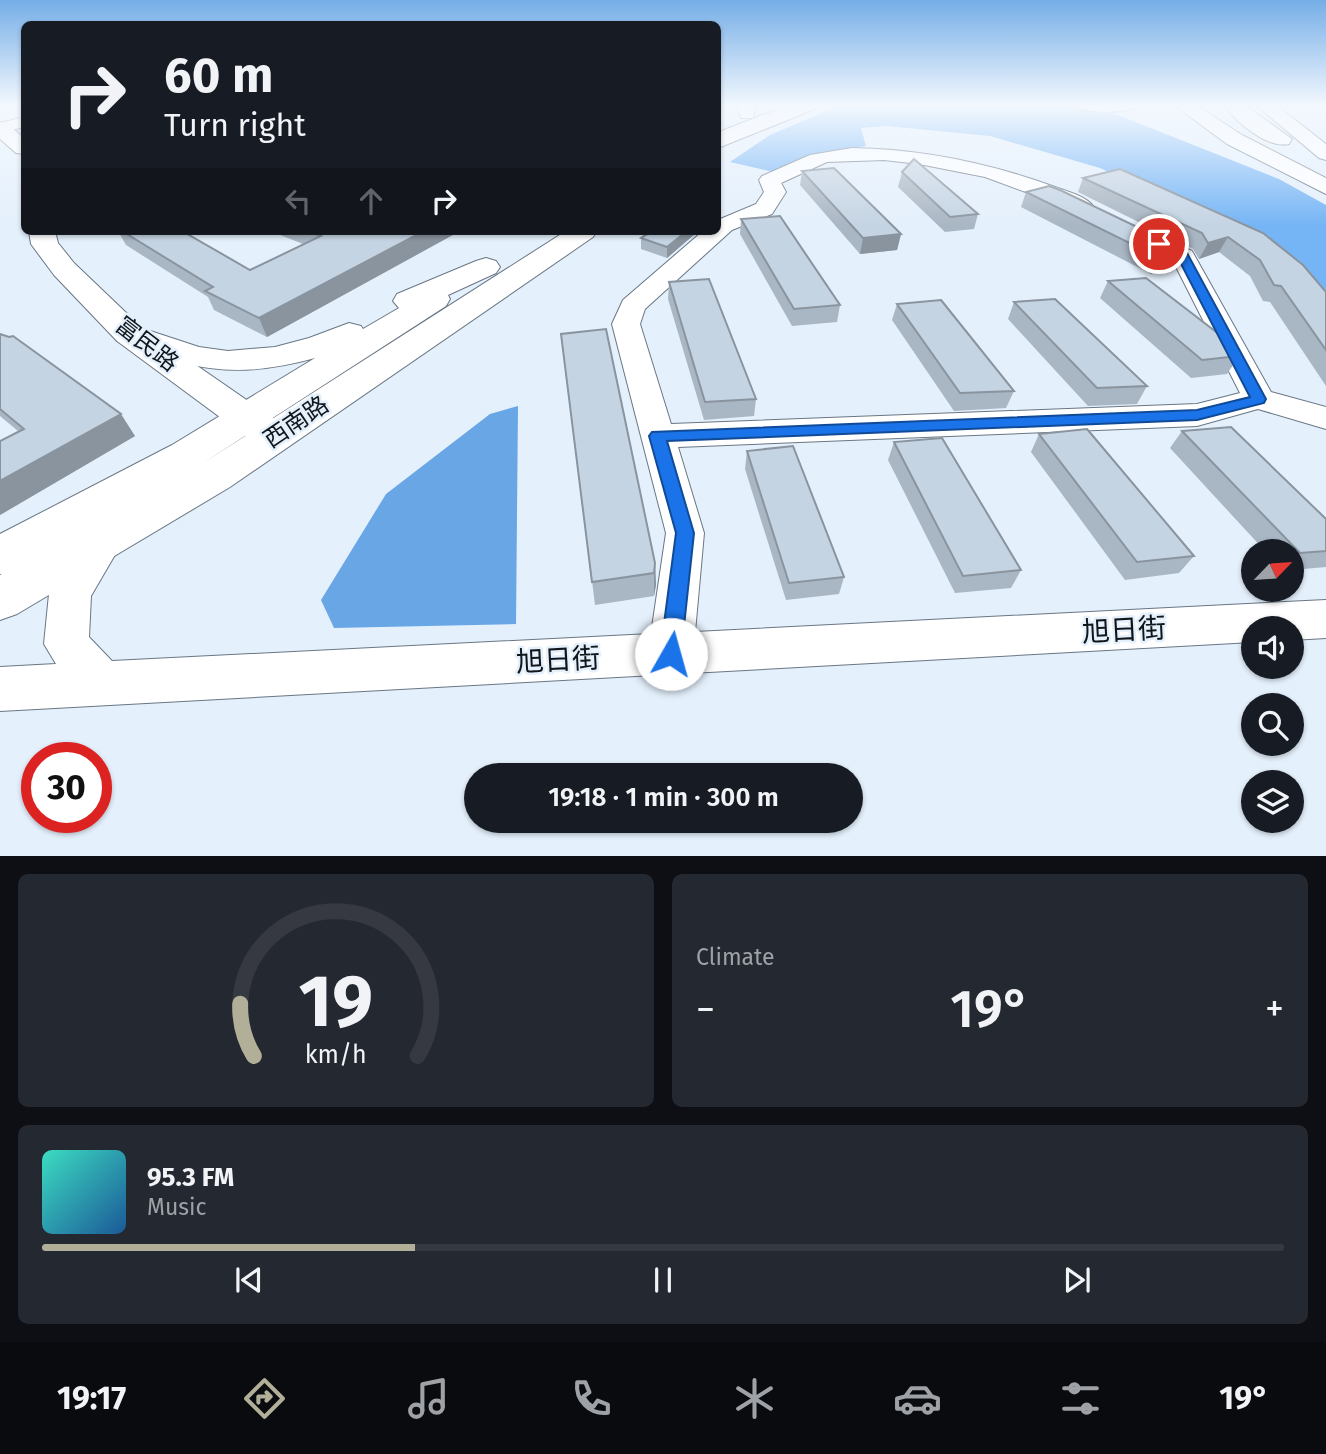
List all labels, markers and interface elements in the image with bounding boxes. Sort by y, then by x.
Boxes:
text: 60 m [164,46,273,105]
icon: right [49,49,140,140]
text: Turn right [164,106,306,144]
icon: left [279,182,317,220]
icon: ahead [352,182,390,220]
icon: right [425,182,463,220]
pin [1129,214,1189,274]
icon: arrive [1140,225,1178,263]
street label: 富民路 [110,311,184,377]
street label: 西南路 [258,390,334,454]
north arrow [1241,539,1304,602]
map controls [1241,539,1304,833]
street label: 旭日街 [1081,611,1167,649]
button: sound [1241,616,1304,679]
position arrow [634,617,708,691]
street label: 旭日街 [515,641,601,679]
button: search [1241,693,1304,756]
speed limit sign: 30 [21,742,112,833]
button: layers [1241,770,1304,833]
text: 19:18 · 1 min · 300 m [548,782,779,813]
text: Climate [696,943,775,971]
text: 19 [299,959,373,1046]
text: 19° [950,978,1030,1041]
text: − [696,986,715,1032]
text: + [1265,986,1284,1032]
text: km/h [305,1040,367,1070]
text: 95.3 FM [147,1162,234,1193]
text: Music [147,1193,207,1221]
icon: previous [230,1261,268,1299]
icon: pause [644,1261,682,1299]
icon: next [1058,1261,1096,1299]
icon: directions [240,1374,289,1423]
icon: music [404,1374,453,1423]
icon: phone [567,1374,616,1423]
icon: climate [730,1374,779,1423]
icon: car [893,1374,942,1423]
icon: filters [1056,1374,1105,1423]
text: 19:17 [57,1379,126,1417]
text: 19° [1219,1379,1269,1417]

